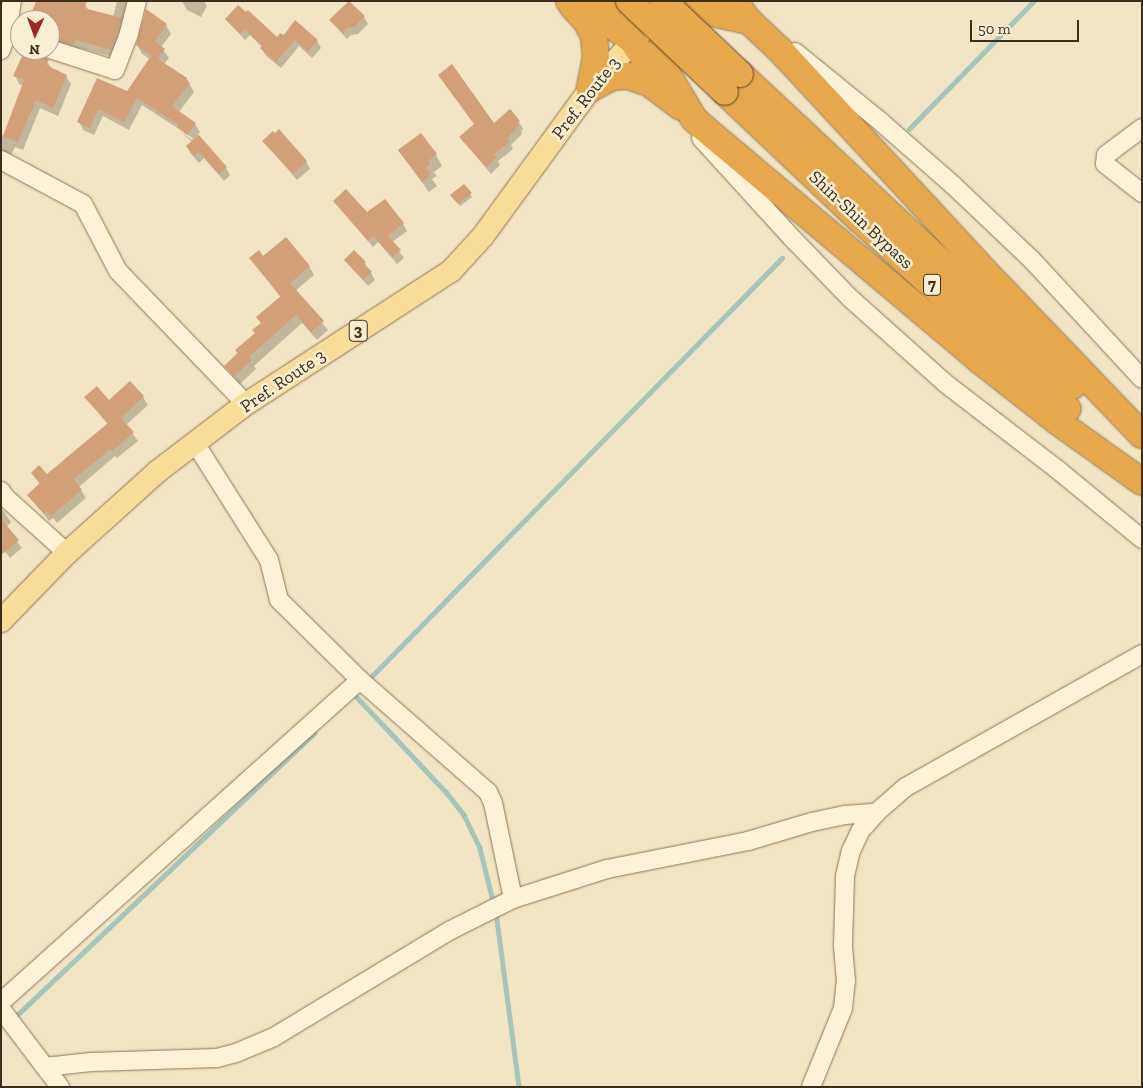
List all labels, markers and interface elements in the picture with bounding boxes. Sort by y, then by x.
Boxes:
north arrow [10,10,60,60]
scale bar [973,10,1082,42]
text: 50 m [978,20,1011,38]
text: N [29,41,40,58]
street label: Pref. Route 3 [547,53,625,143]
street label: Shin-Shin Bypass [804,166,918,274]
road number: 7 [922,272,942,298]
road number: 3 [348,318,368,344]
street label: Pref. Route 3 [236,345,330,417]

